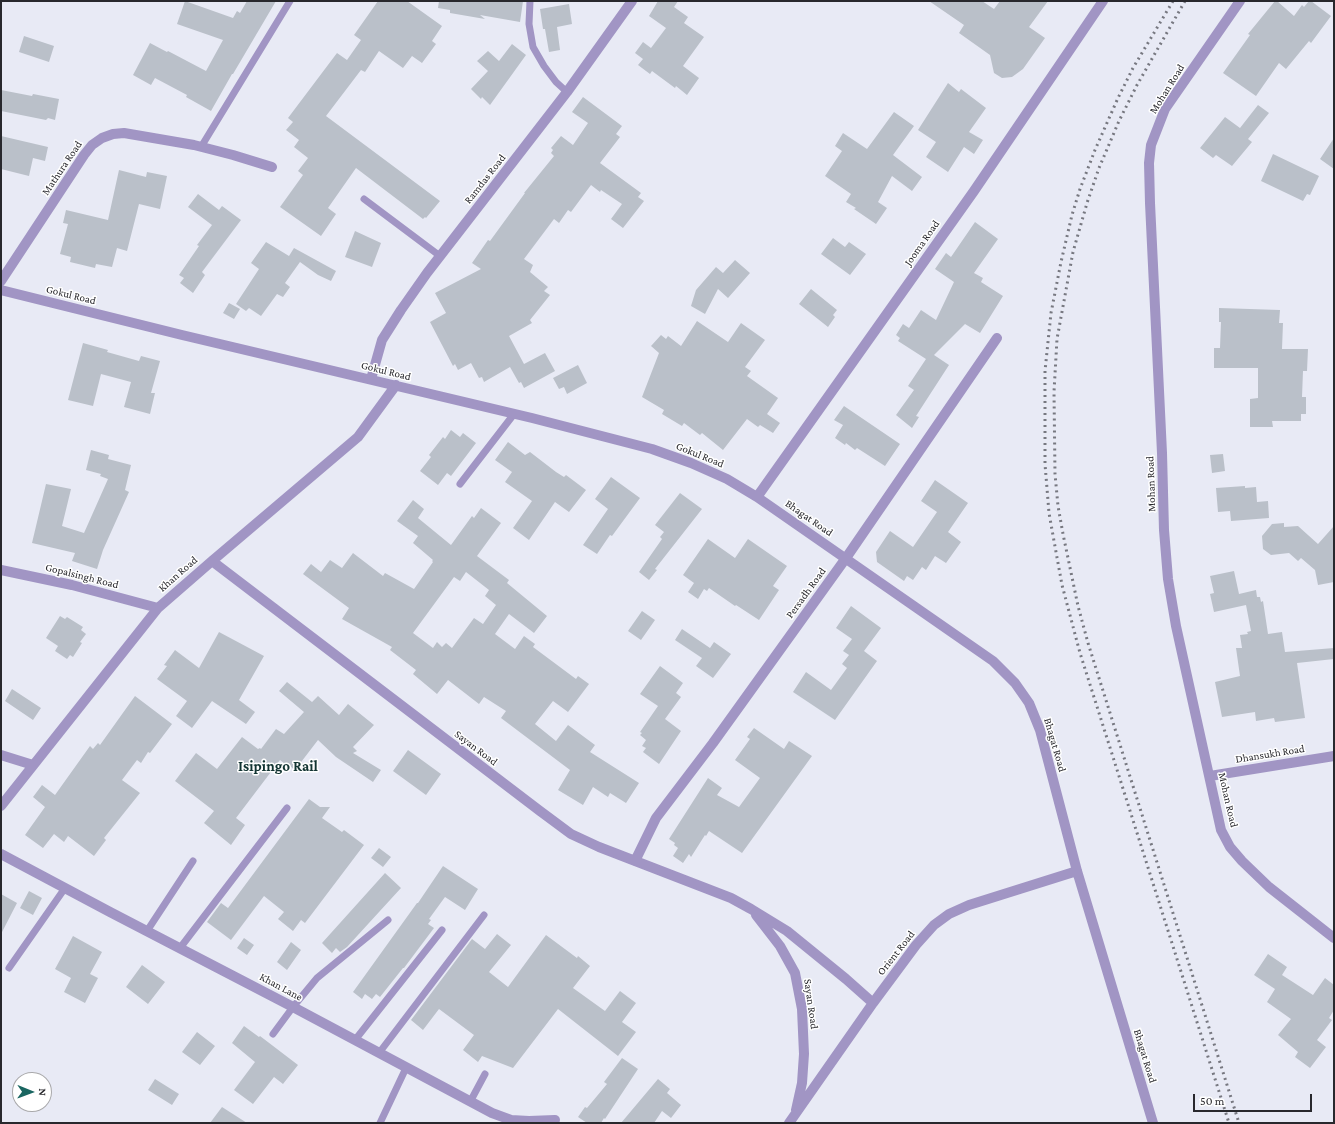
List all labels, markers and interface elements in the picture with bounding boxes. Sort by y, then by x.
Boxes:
street label: Mohan Road [1147,62,1187,116]
street label: Mathura Road [39,138,85,198]
street label: Ramdas Road [461,151,509,207]
street label: Jooma Road [902,218,942,268]
street label: Gokul Road [45,282,97,308]
street label: Gokul Road [360,358,412,384]
street label: Gokul Road [674,439,726,471]
street label: Mohan Road [1143,456,1159,512]
street label: Bhagat Road [783,497,835,539]
street label: Khan Road [156,553,200,595]
street label: Gopalsingh Road [44,561,120,591]
street label: Persadh Road [783,565,829,621]
street label: Bhagat Road [1041,717,1069,773]
street label: Sayan Road [452,728,500,768]
street label: Dhansukh Road [1234,742,1306,766]
district label: Isipingo Rail [238,757,318,775]
street label: Mohan Road [1215,771,1241,829]
street label: Orient Road [875,928,917,978]
street label: Khan Lane [257,970,305,1004]
street label: Sayan Road [801,978,821,1030]
street label: Bhagat Road [1131,1028,1159,1084]
north arrow [12,1072,52,1112]
scale bar [1195,1086,1314,1112]
text: N [37,1088,49,1096]
text: 50 m [1200,1094,1224,1108]

